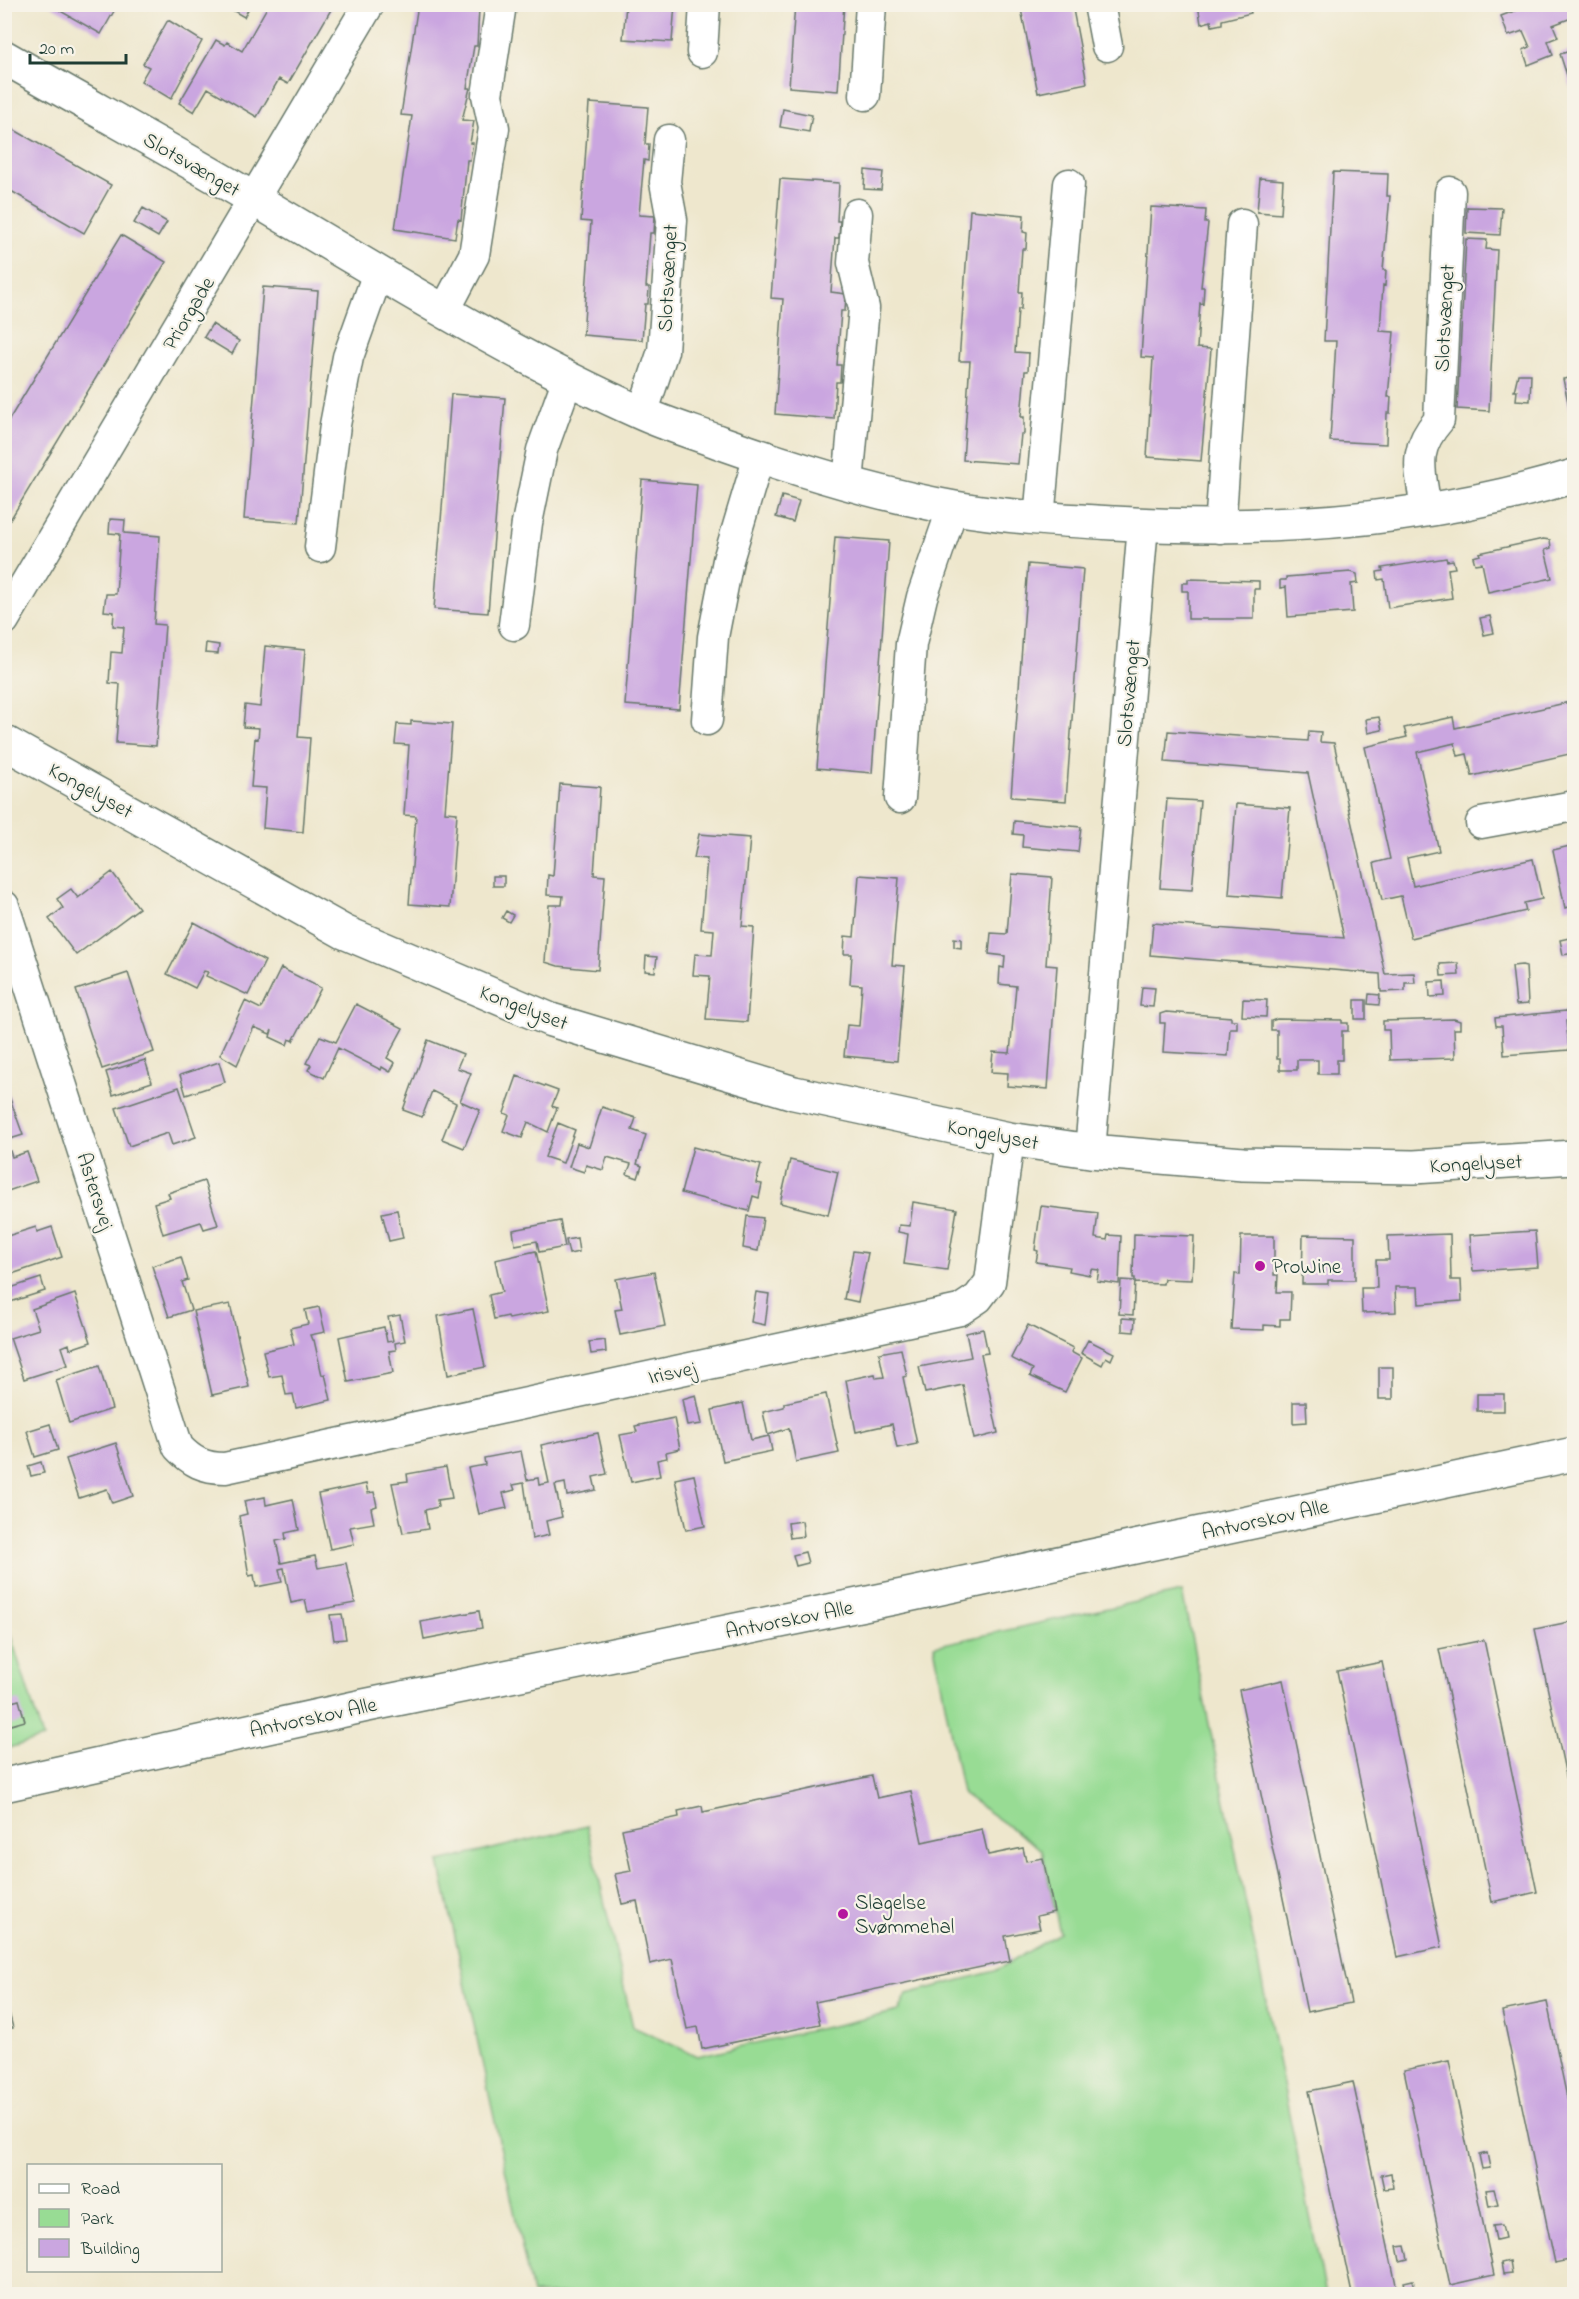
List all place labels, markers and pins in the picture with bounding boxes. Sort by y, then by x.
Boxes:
place label: ProWine [1272,1253,1342,1283]
marker: ProWine [1253,1259,1267,1273]
place label: Slagelse Svømmehal [855,1889,954,1943]
marker: Slagelse Svømmehal [836,1907,850,1921]

